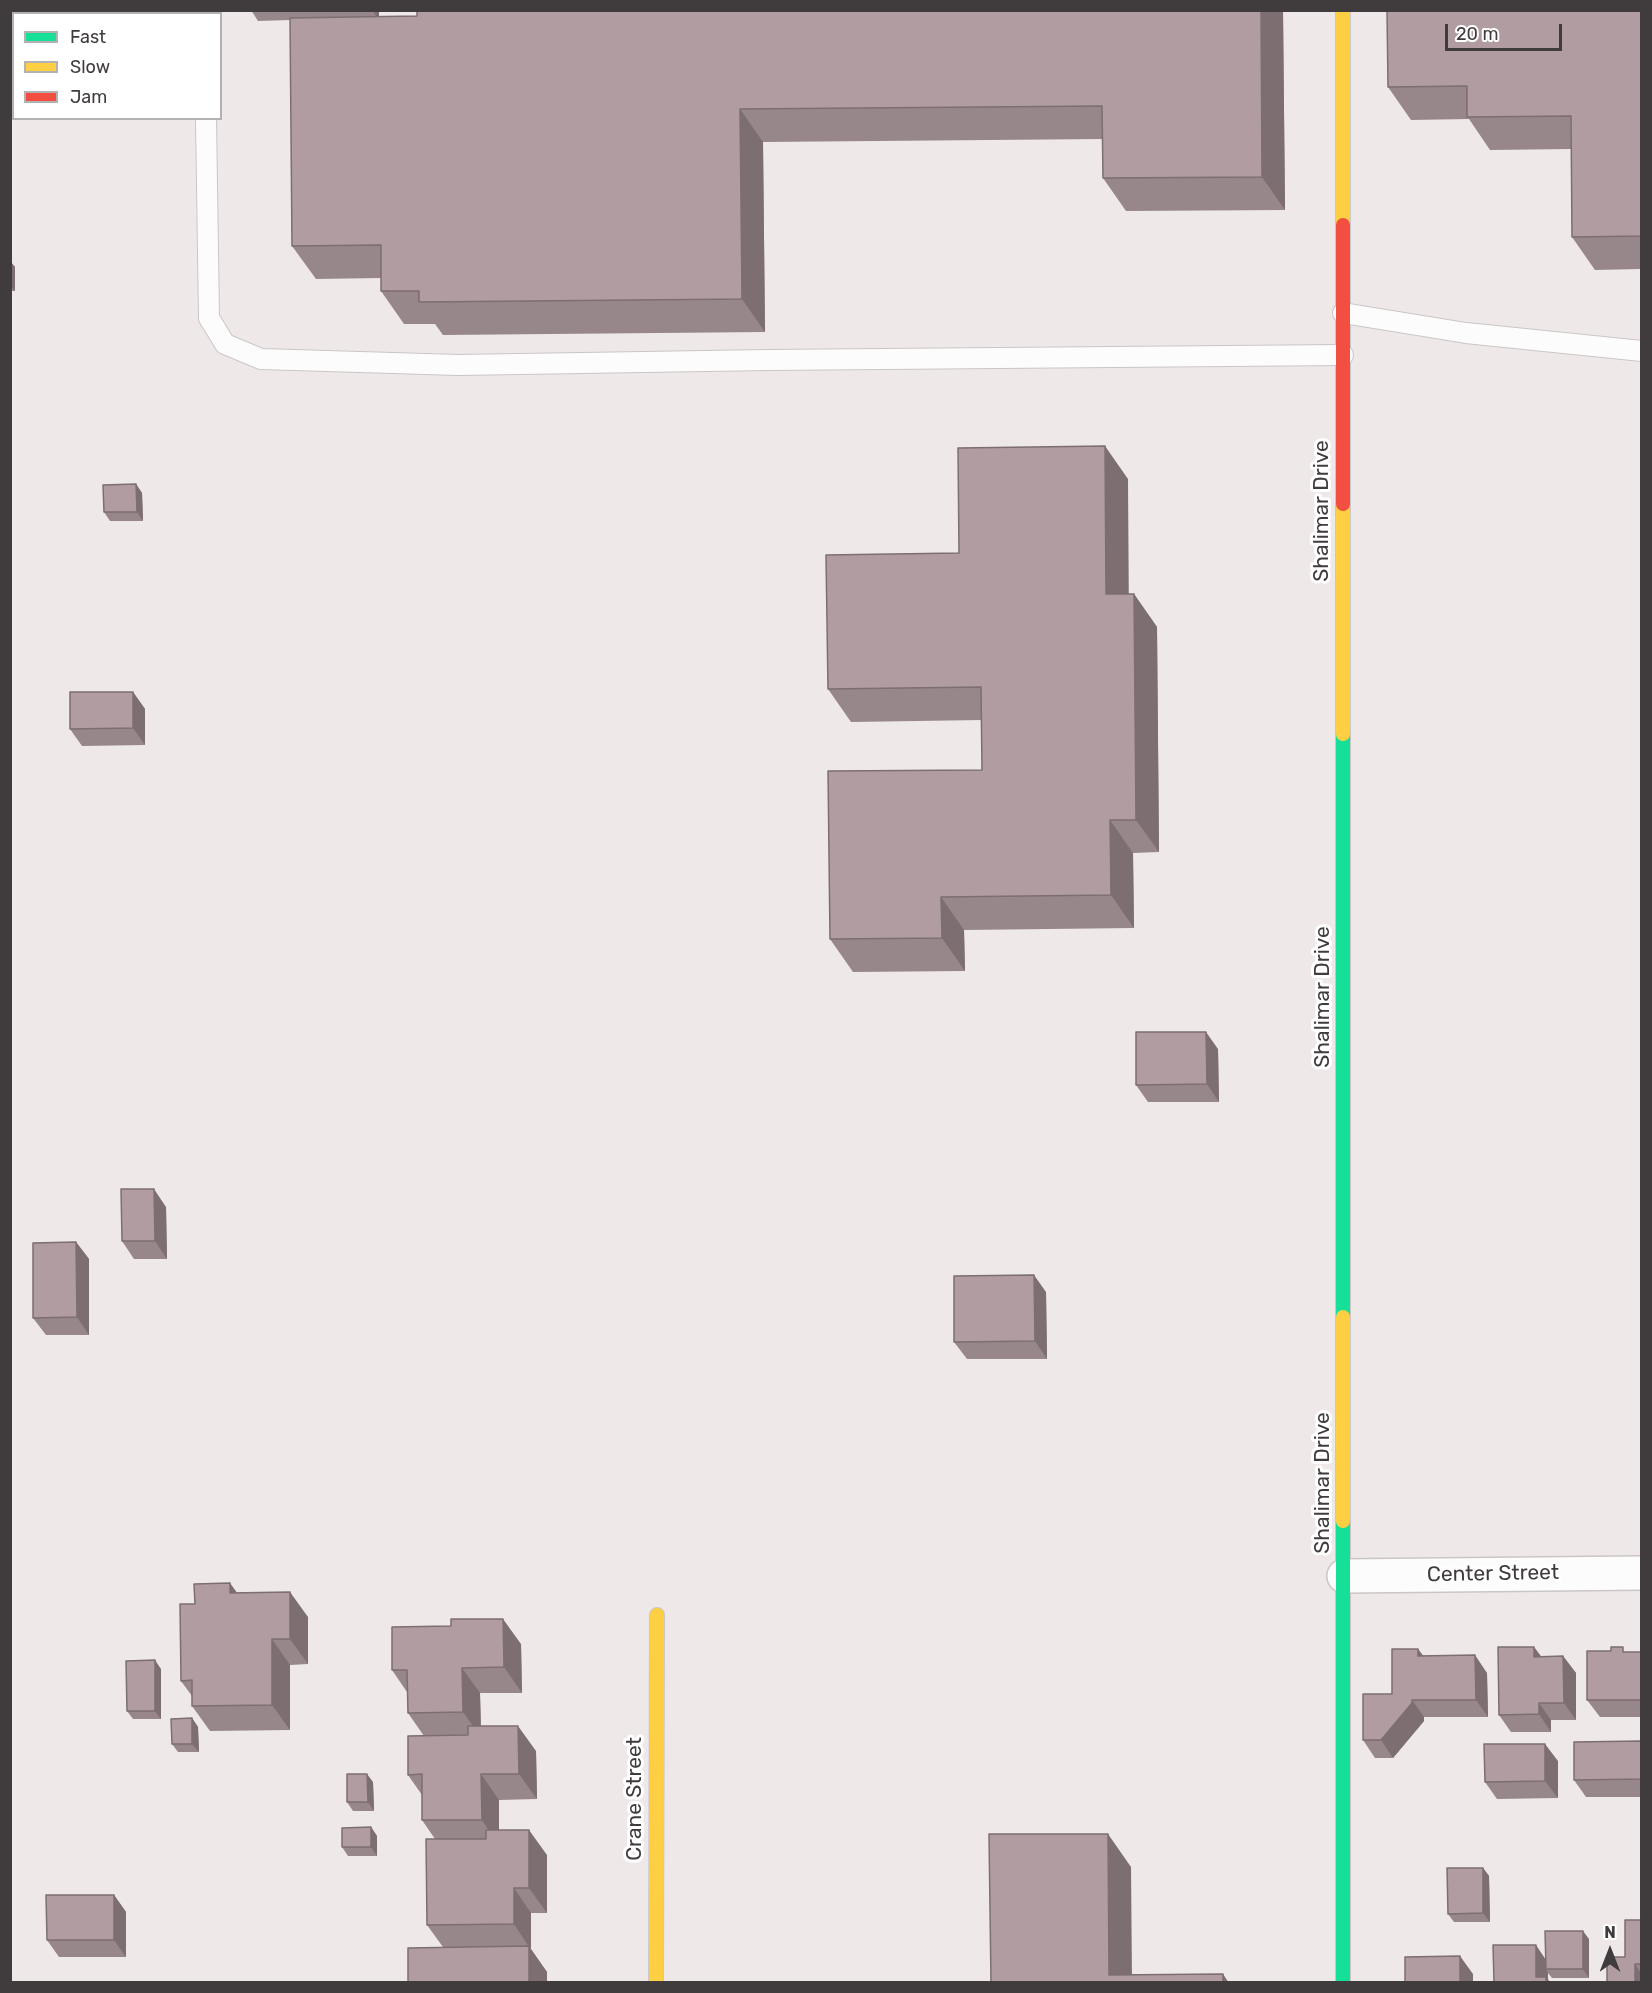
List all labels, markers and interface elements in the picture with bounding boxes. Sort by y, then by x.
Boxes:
legend [12,12,222,120]
scale bar [1448,12,1565,50]
text: 20 m [1456,23,1498,45]
text: Fast [70,26,106,48]
text: Slow [70,56,110,78]
text: Jam [70,86,107,108]
street label: Shalimar Drive [1309,440,1335,582]
street label: Shalimar Drive [1310,926,1336,1068]
street label: Shalimar Drive [1310,1412,1336,1554]
street label: Center Street [1427,1560,1559,1588]
street label: Crane Street [622,1737,648,1861]
north arrow [1580,1921,1640,1981]
text: N [1604,1923,1616,1942]

